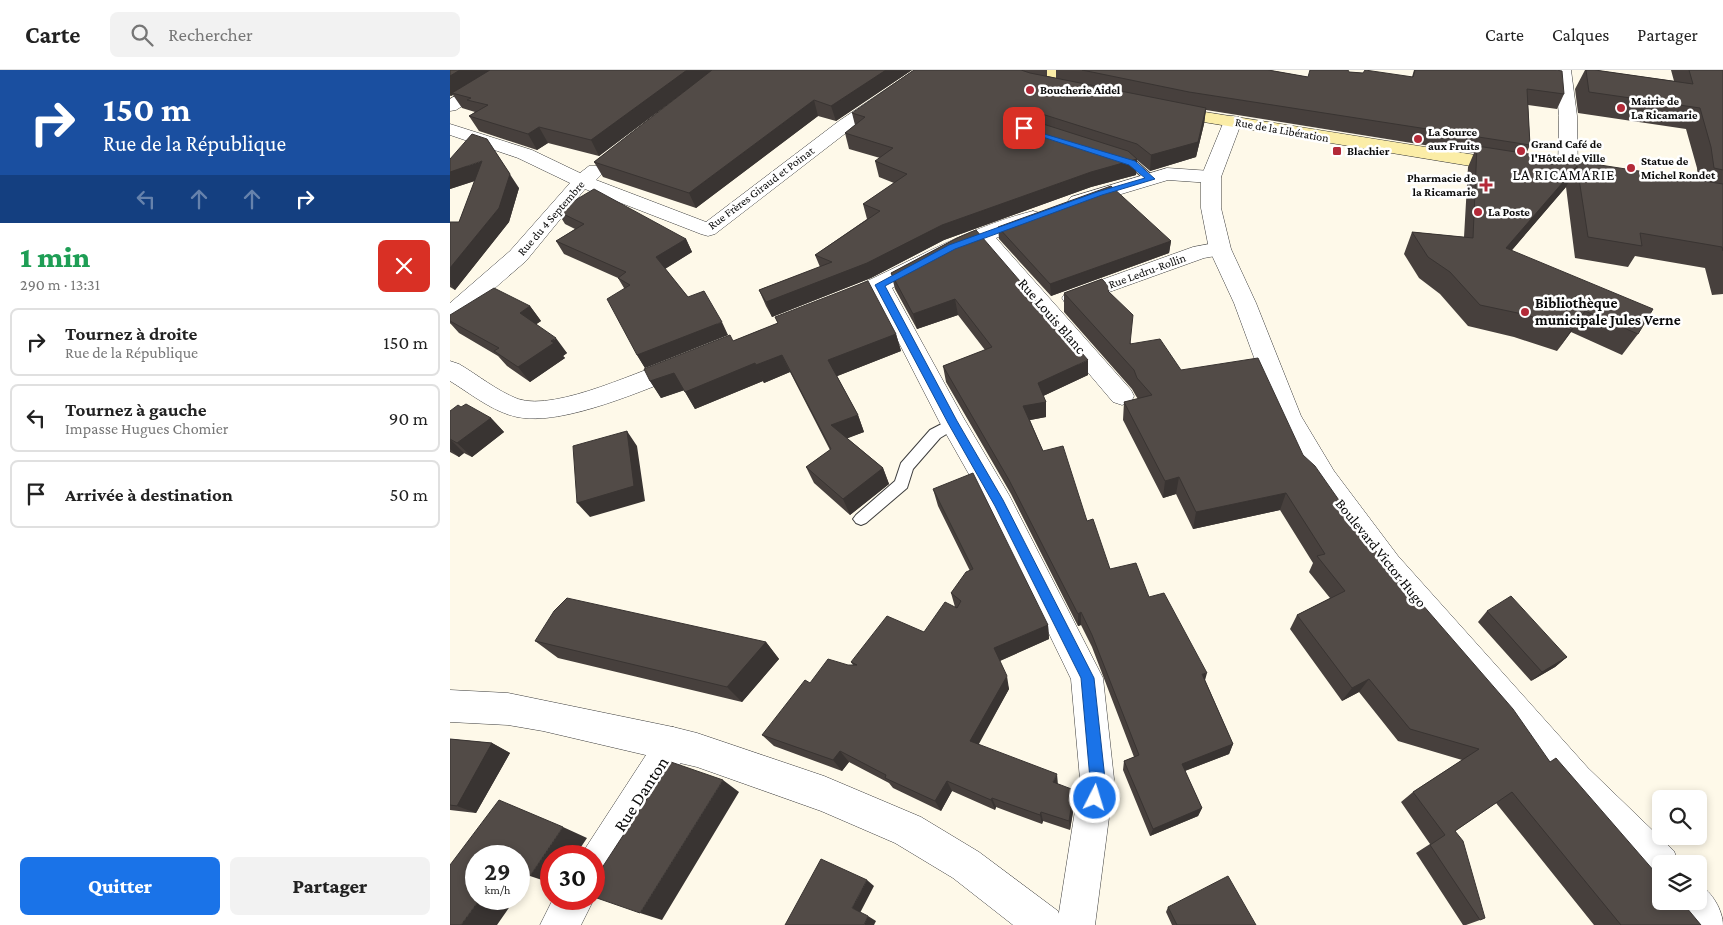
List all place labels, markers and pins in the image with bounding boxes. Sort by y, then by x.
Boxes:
place label: Boucherie Aidel [1040,83,1121,97]
marker: Boucherie Aidel [1024,84,1036,96]
place label: Mairie de La Ricamarie [1631,94,1698,122]
marker: Mairie de La Ricamarie [1615,102,1627,114]
pin [1003,107,1045,149]
place label: La Source aux Fruits [1428,125,1480,153]
marker: La Source aux Fruits [1412,133,1424,145]
place label: Grand Café de l'Hôtel de Ville [1531,137,1606,165]
place label: Blachier [1347,144,1390,158]
marker: Blachier [1331,145,1343,157]
marker: Grand Café de l'Hôtel de Ville [1515,145,1527,157]
place label: Statue de Michel Rondet [1641,154,1716,182]
marker: Statue de Michel Rondet [1625,162,1637,174]
place label: Pharmacie de la Ricamarie [1407,171,1476,199]
marker: Pharmacie de la Ricamarie [1480,179,1492,191]
place label: La Poste [1488,205,1530,219]
marker: La Poste [1472,206,1484,218]
place label: Bibliothèque municipale Jules Verne [1535,295,1681,328]
marker: Bibliothèque municipale Jules Verne [1519,306,1531,318]

